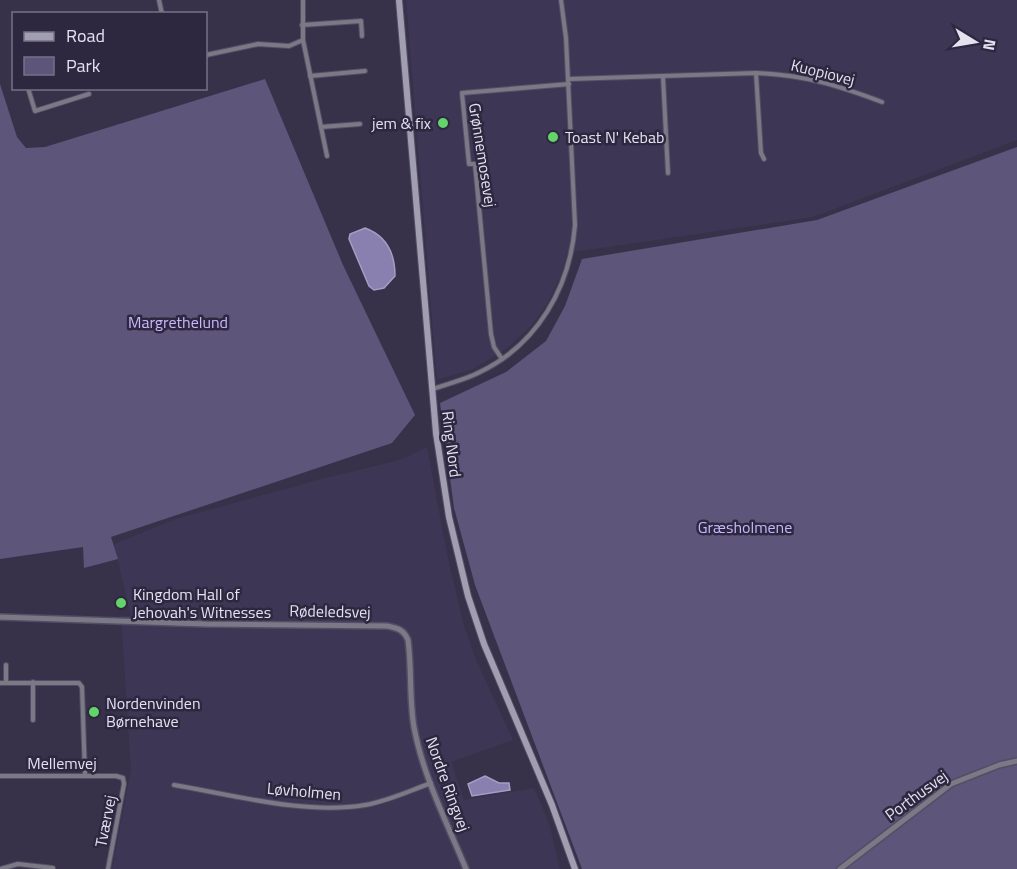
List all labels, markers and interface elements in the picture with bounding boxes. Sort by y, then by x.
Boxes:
legend [12,12,207,90]
north arrow [945,12,1005,72]
text: Road [66,22,105,49]
text: N [977,37,1003,53]
text: Park [66,52,101,79]
street label: Kuopiovej [788,52,858,92]
street label: Grønnemosevej [463,101,503,209]
place label: jem & fix [371,111,431,135]
marker: jem & fix [436,116,450,130]
place label: Toast N' Kebab [565,125,664,149]
marker: Toast N' Kebab [546,130,560,144]
park label: Margrethelund [128,310,228,334]
street label: Ring Nord [436,409,468,479]
park label: Græsholmene [698,515,792,539]
place label: Kingdom Hall of Jehovah's Witnesses [133,582,271,624]
marker: Kingdom Hall of Jehovah's Witnesses [114,596,128,610]
street label: Rødeledsvej [289,598,371,624]
place label: Nordenvinden Børnehave [106,691,201,733]
marker: Nordenvinden Børnehave [87,705,101,719]
street label: Nordre Ringvej [420,733,476,835]
street label: Mellemvej [27,751,97,775]
street label: Porthusvej [880,764,952,826]
street label: Løvholmen [266,776,342,806]
street label: Tværvej [88,793,122,849]

